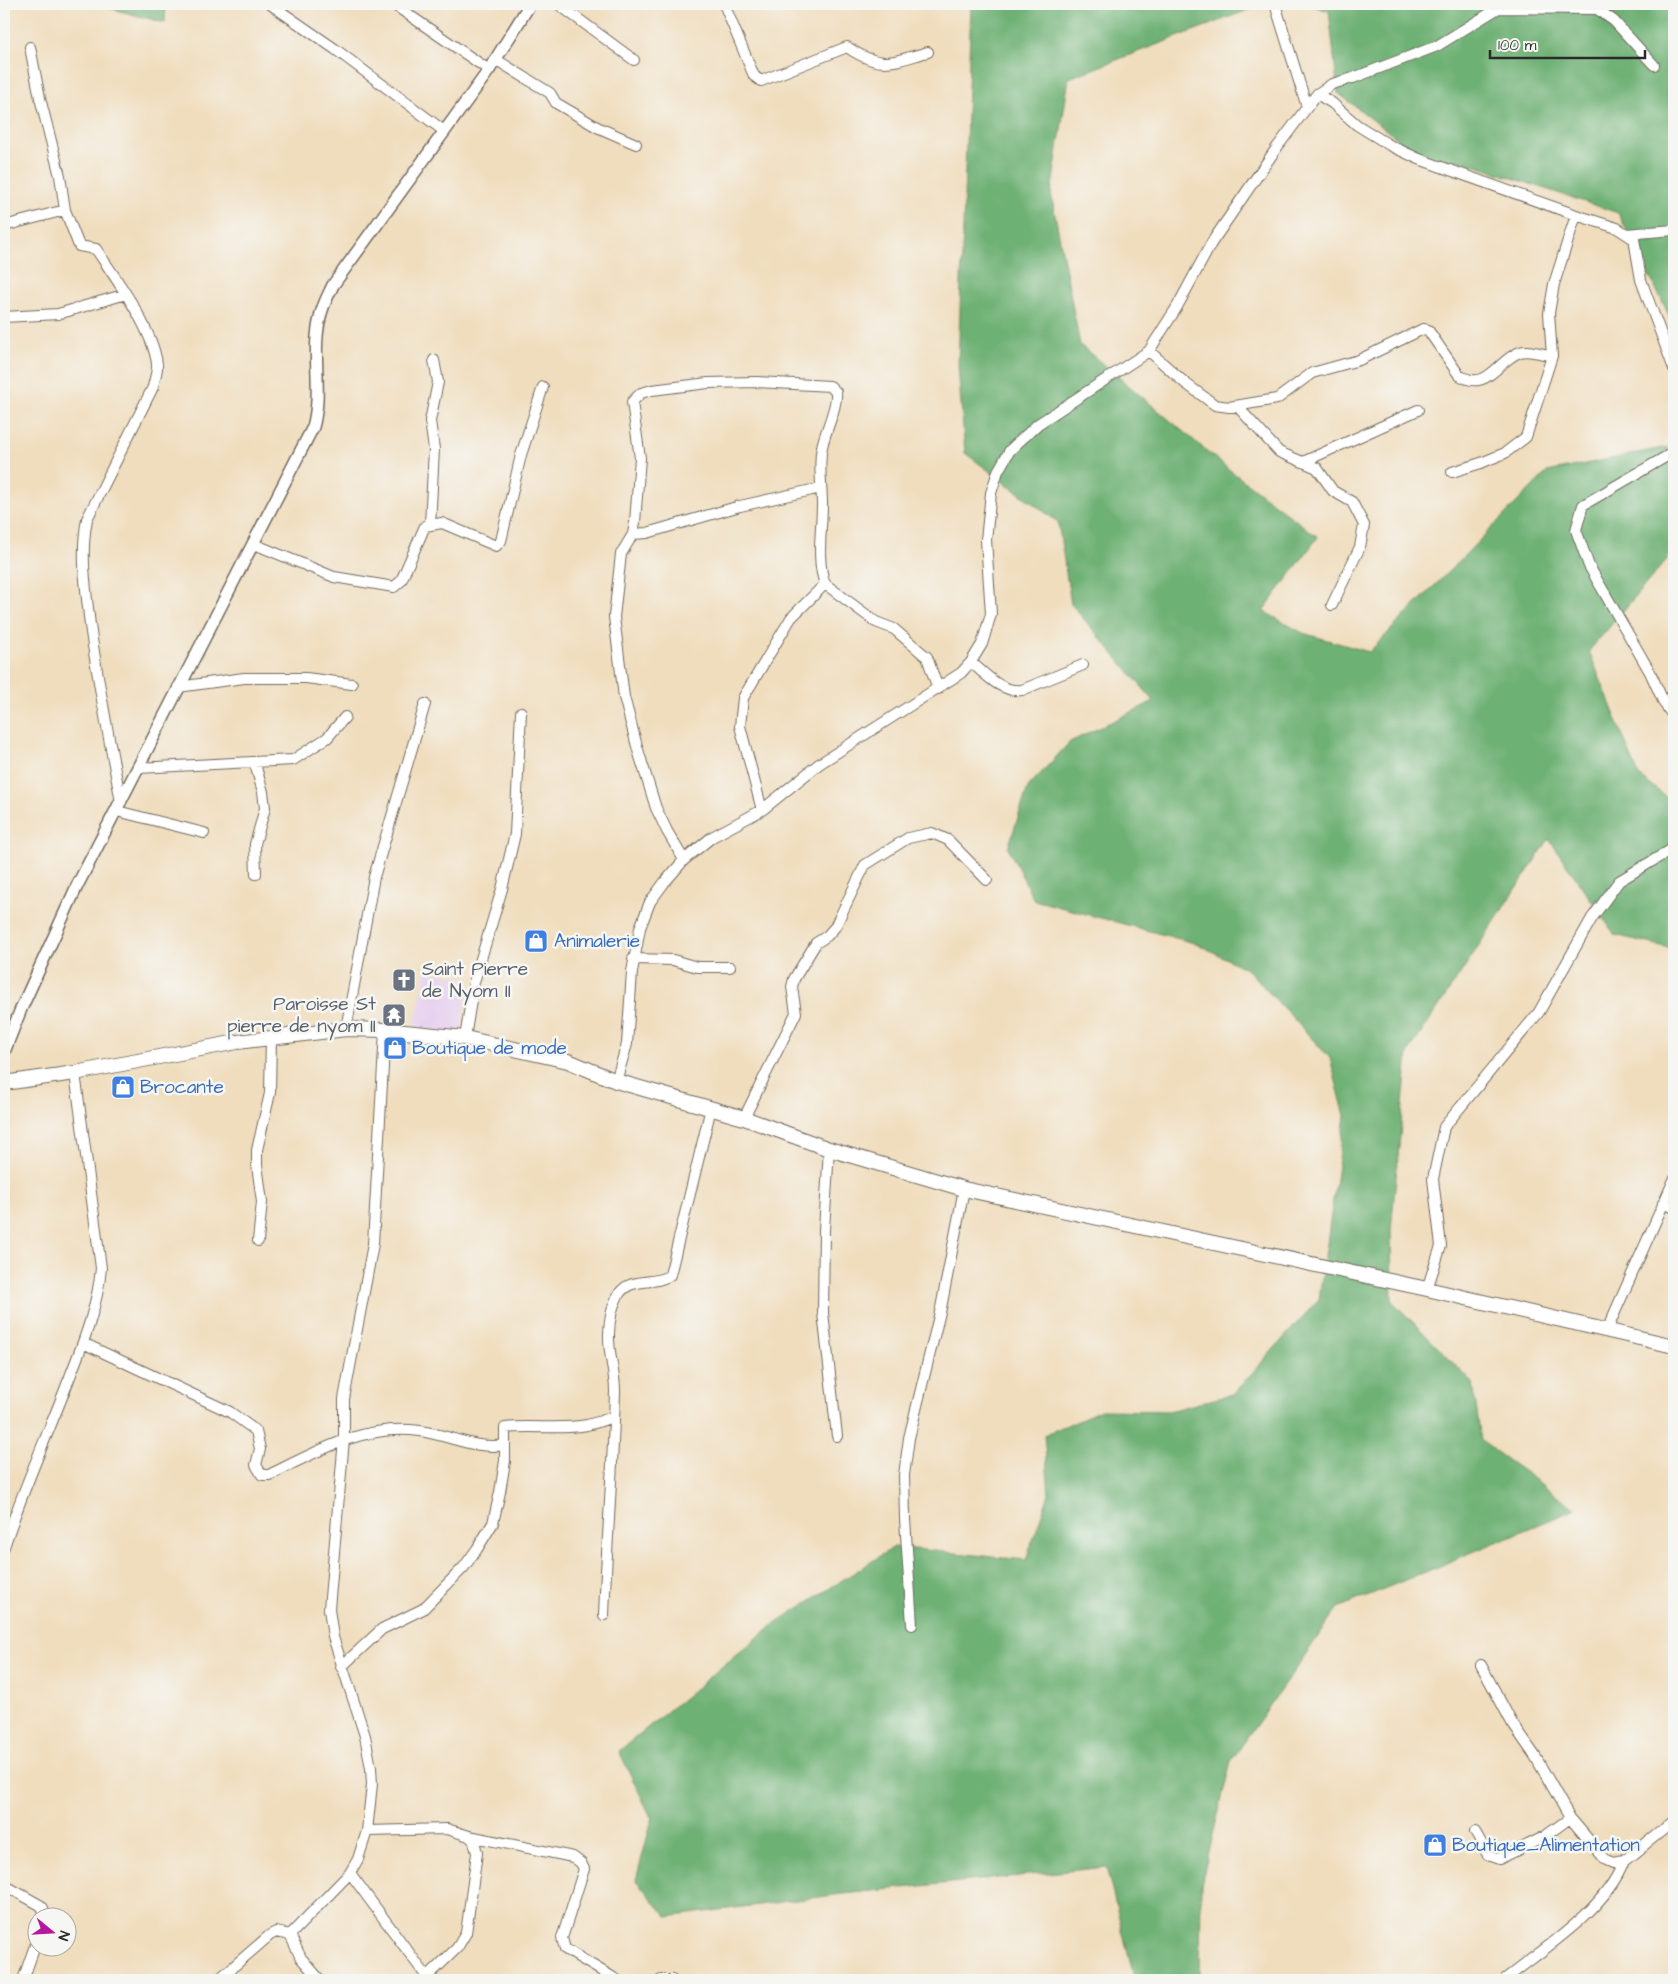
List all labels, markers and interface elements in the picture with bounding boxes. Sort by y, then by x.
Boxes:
scale bar [1490,28,1646,60]
text: 100 m [1498,35,1537,56]
shop icon: Animalerie [523,928,549,954]
place label: Animalerie [554,928,640,955]
place label: Saint Pierre de Nyom II [422,956,528,1006]
church icon: Saint Pierre de Nyom II [391,967,417,993]
place label: Paroisse St pierre de nyom II [227,991,376,1041]
temple icon: Paroisse St pierre de nyom II [381,1002,407,1028]
shop icon: Boutique de mode [382,1035,408,1061]
place label: Boutique de mode [412,1035,567,1062]
shop icon: Brocante [110,1074,136,1100]
place label: Brocante [140,1074,224,1101]
shop icon: Boutique_Alimentation [1422,1832,1448,1858]
place label: Boutique_Alimentation [1452,1832,1640,1859]
north arrow [28,1906,78,1956]
text: N [52,1928,74,1943]

